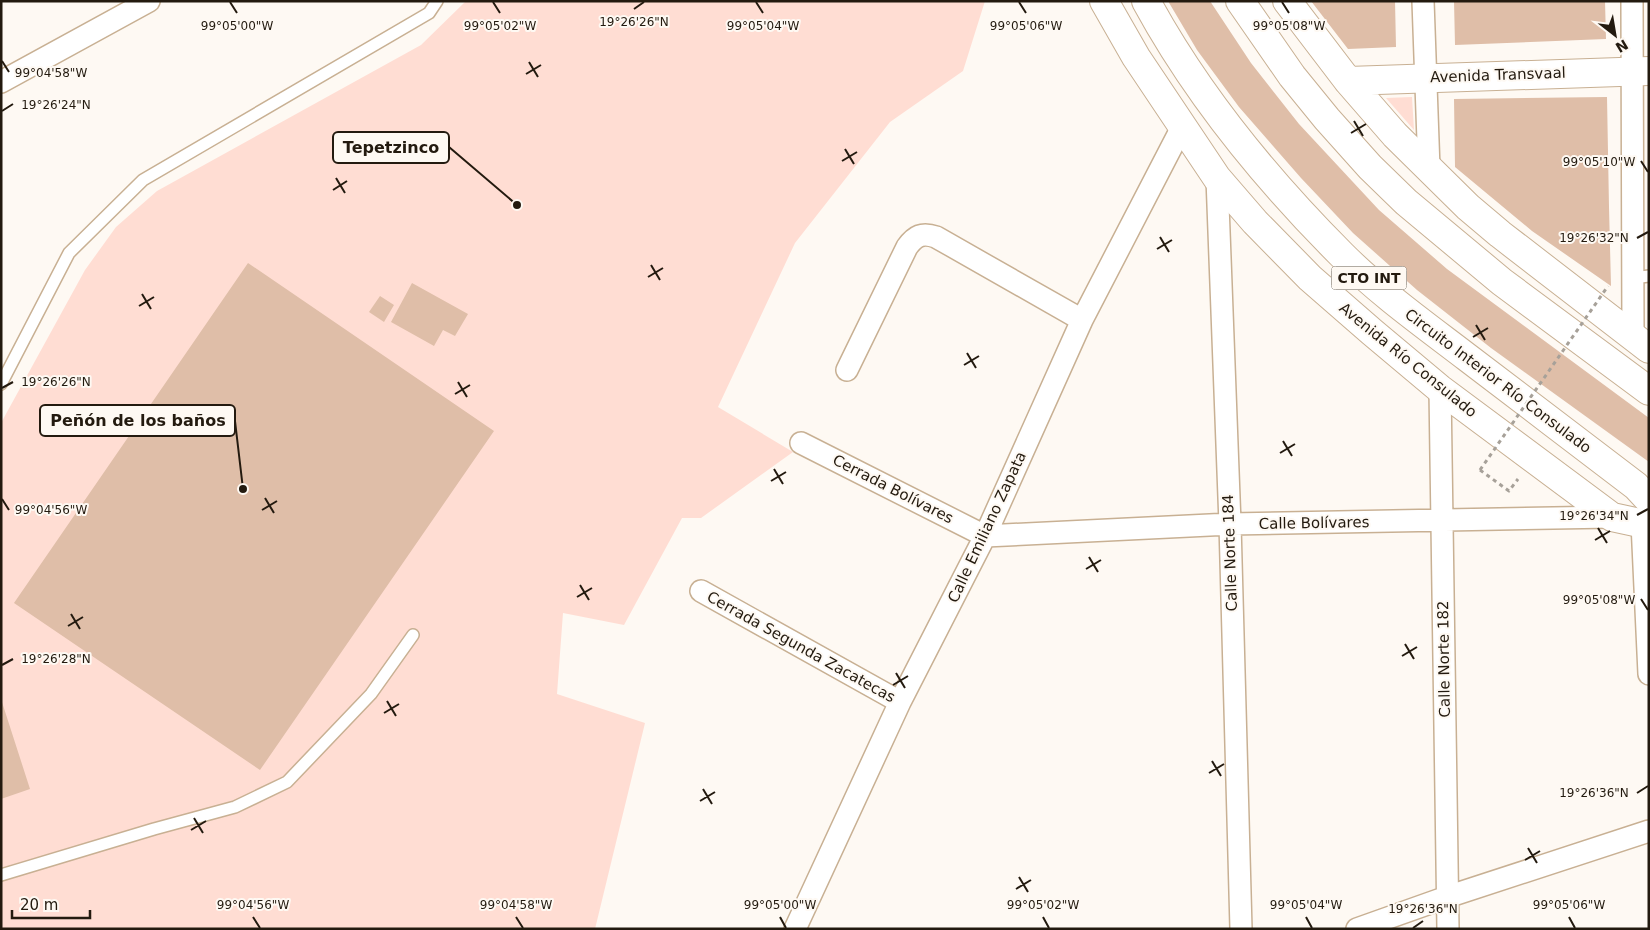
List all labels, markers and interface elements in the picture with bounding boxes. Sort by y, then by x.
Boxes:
north arrow [1590,10,1640,60]
text: 19°26'26"N [599,15,669,29]
text: 99°05'00"W [201,19,273,33]
text: 99°05'02"W [464,19,536,33]
text: 99°05'04"W [727,19,799,33]
text: 99°05'06"W [990,19,1062,33]
text: 99°05'08"W [1253,19,1325,33]
text: N [1613,36,1631,56]
street label: Avenida Transvaal [1430,64,1566,86]
text: 99°04'58"W [15,66,87,80]
text: 19°26'24"N [21,98,91,112]
callout: Tepetzinco [333,132,449,163]
text: Tepetzinco [343,138,439,157]
text: 99°05'10"W [1563,155,1635,169]
text: 19°26'32"N [1559,231,1629,245]
road number: CTO INT [1332,266,1406,290]
street label: Avenida Río Consulado [1336,299,1480,421]
street label: Circuito Interior Río Consulado [1401,305,1595,457]
text: 19°26'26"N [21,375,91,389]
callout: Peñón de los baños [40,405,235,436]
text: Peñón de los baños [50,411,226,430]
street label: Calle Emiliano Zapata [944,449,1030,605]
street label: Cerrada Bolívares [830,451,957,527]
street label: Calle Norte 184 [1219,494,1241,612]
text: 99°04'56"W [15,503,87,517]
text: 19°26'34"N [1559,509,1629,523]
street label: Calle Bolívares [1258,513,1370,533]
street label: Cerrada Segunda Zacatecas [704,588,898,706]
text: 99°05'08"W [1563,593,1635,607]
street label: Calle Norte 182 [1434,600,1454,718]
text: 19°26'28"N [21,652,91,666]
text: 19°26'36"N [1559,786,1629,800]
scale bar [12,888,90,920]
text: 20 m [20,896,58,914]
text: 99°04'56"W [217,898,289,912]
text: 99°04'58"W [480,898,552,912]
text: 99°05'00"W [744,898,816,912]
text: 99°05'02"W [1007,898,1079,912]
text: 99°05'04"W [1270,898,1342,912]
text: 99°05'06"W [1533,898,1605,912]
text: 19°26'36"N [1388,902,1458,916]

